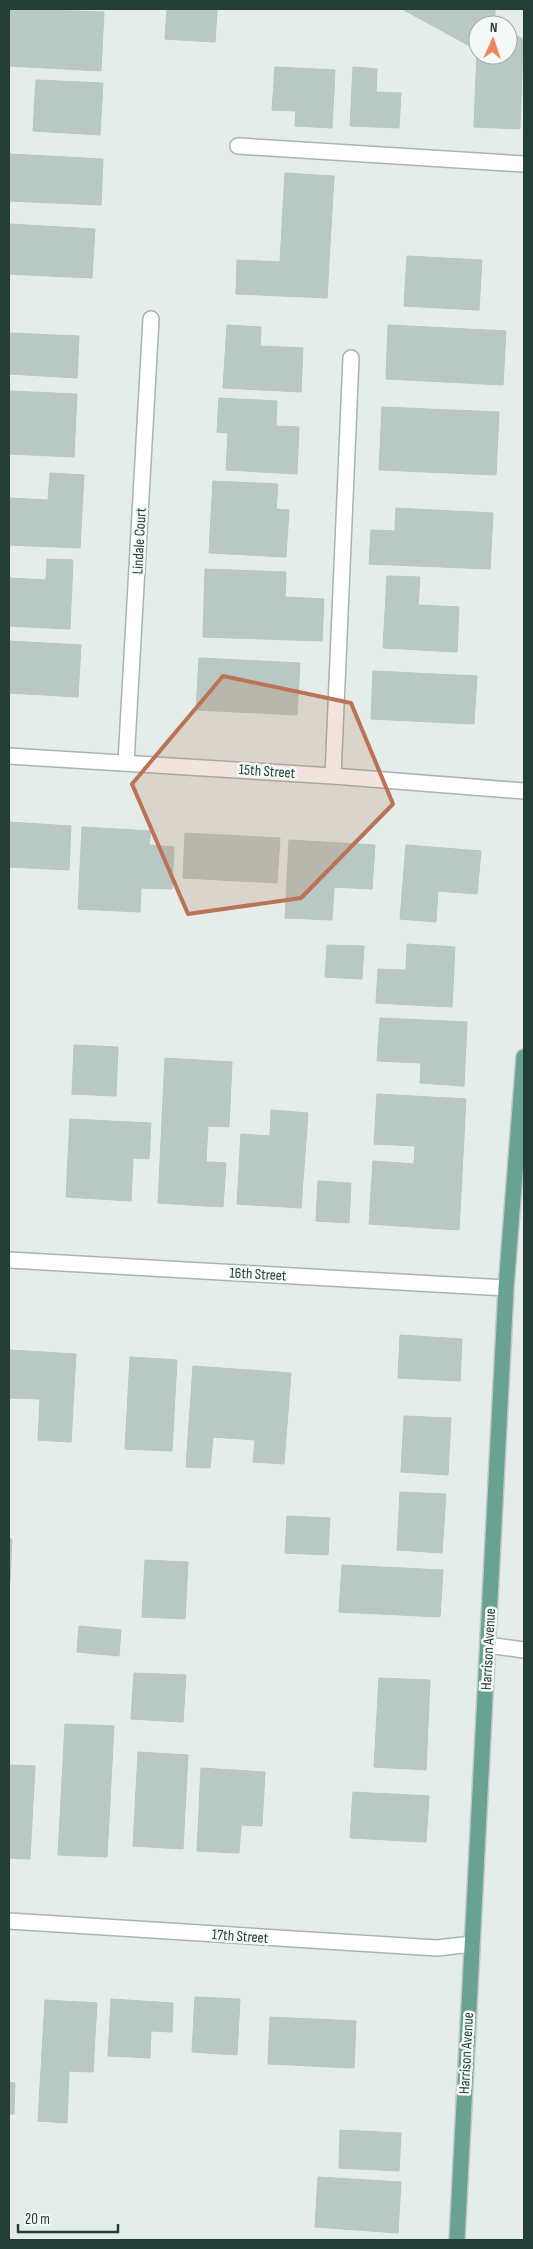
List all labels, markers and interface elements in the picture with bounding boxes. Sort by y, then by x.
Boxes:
north arrow [468,15,518,65]
text: N [489,19,498,36]
street label: Lindale Court [128,507,151,575]
street label: 15th Street [238,760,296,783]
street label: 16th Street [229,1264,287,1285]
street label: Harrison Avenue [477,1608,500,1690]
street label: 17th Street [211,1925,269,1948]
street label: Harrison Avenue [455,2012,478,2094]
scale bar [18,2202,118,2234]
text: 20 m [25,2210,50,2229]

